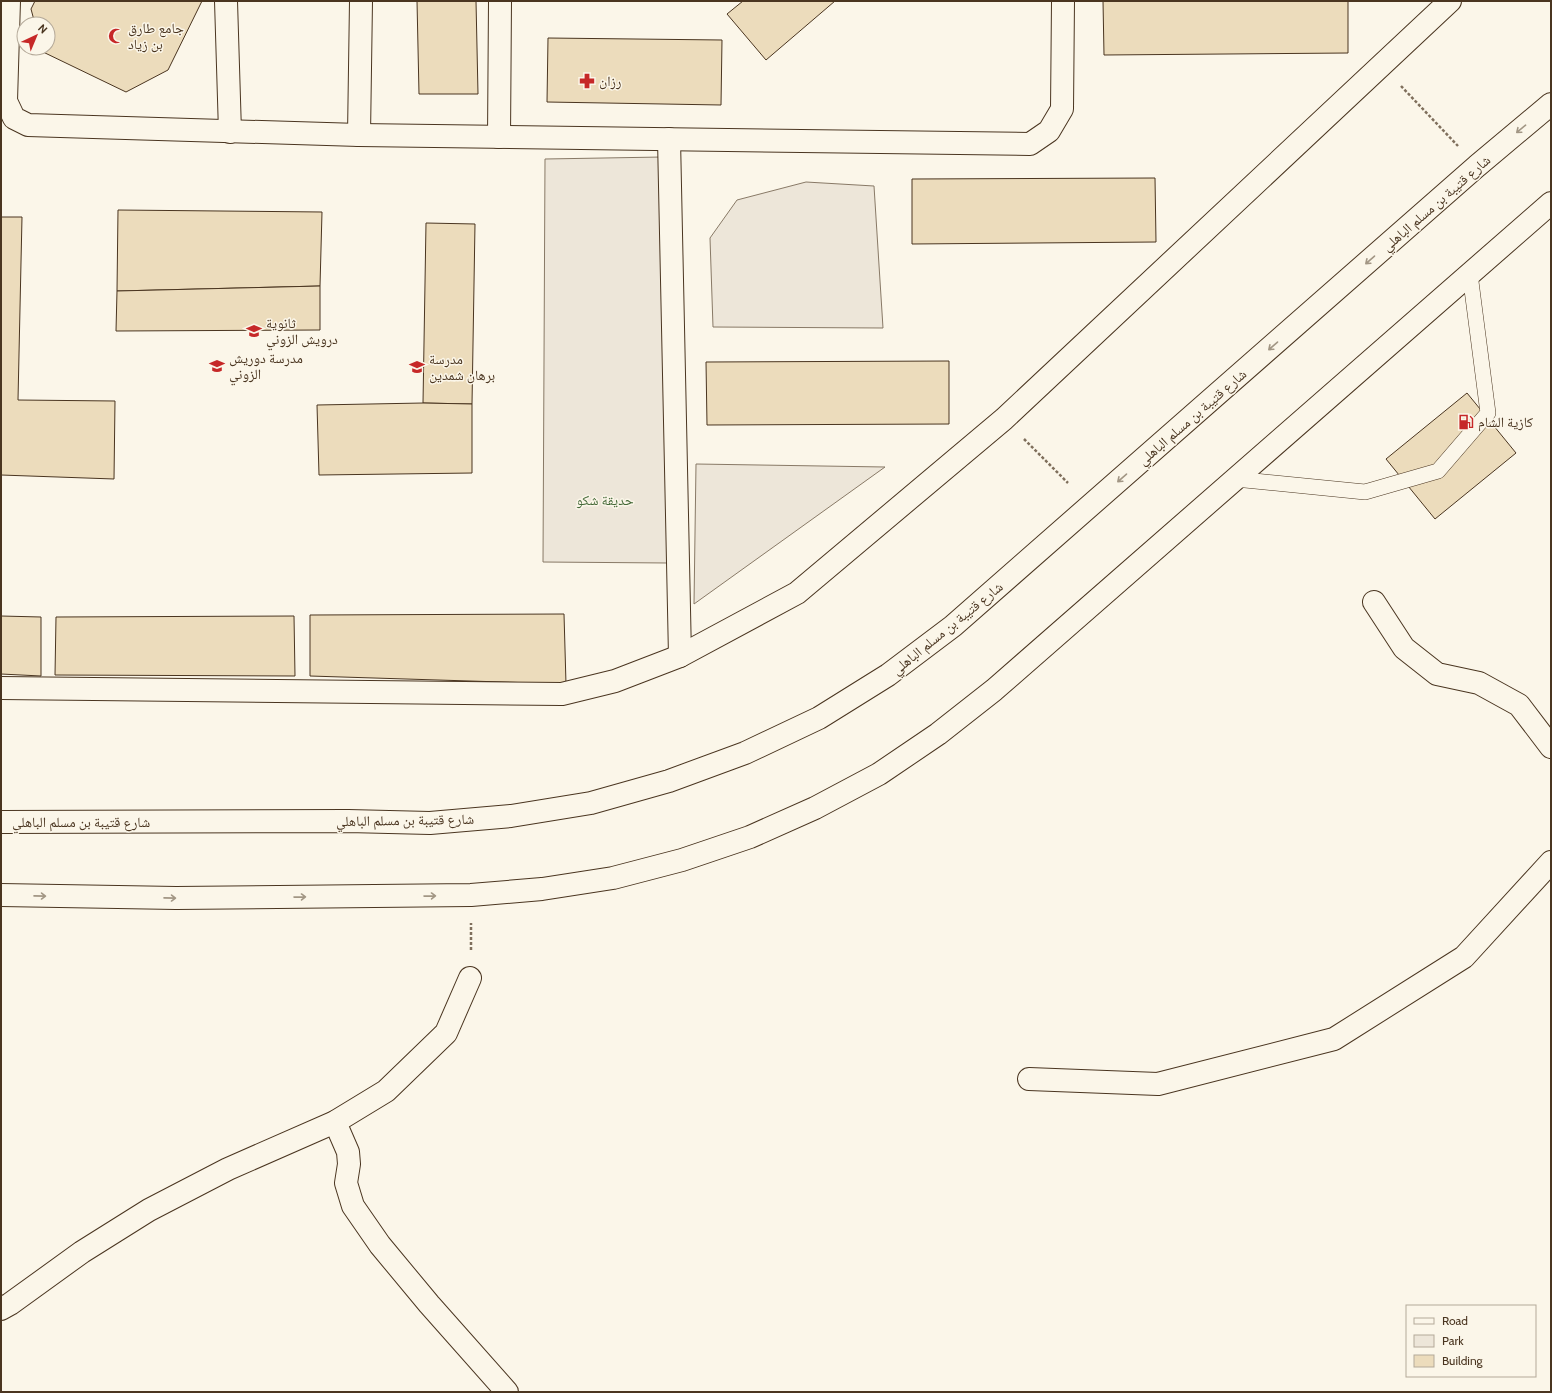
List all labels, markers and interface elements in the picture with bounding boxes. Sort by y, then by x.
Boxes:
north arrow [16,16,56,56]
place label: جامع طارق بن زياد [128,19,184,53]
text: N [35,21,51,37]
mosque icon: جامع طارق بن زياد [107,27,125,45]
pharmacy icon: رزان [578,72,596,90]
place label: رزان [599,72,621,90]
one-way arrow [1516,125,1527,134]
street label: شارع قتيبة بن مسلم الباهلي [1378,151,1496,257]
one-way arrow [1365,256,1376,265]
place label: ثانوية درويش الزوني [266,314,338,351]
school or university icon: ثانوية درويش الزوني [245,322,263,340]
one-way arrow [1268,341,1278,350]
place label: مدرسة دوريش الزوني [229,349,303,386]
place label: مدرسة برهان شمدين [429,350,495,384]
school or university icon: مدرسة دوريش الزوني [208,357,226,375]
school or university icon: مدرسة برهان شمدين [408,358,426,376]
street label: شارع قتيبة بن مسلم الباهلي [1134,365,1252,471]
fuel station icon: كازية الشام [1457,413,1475,431]
place label: كازية الشام [1478,413,1533,432]
one-way arrow [1118,473,1128,482]
park label: حديقة شكو [576,491,634,509]
street label: شارع قتيبة بن مسلم الباهلي [888,578,1008,680]
street label: شارع قتيبة بن مسلم الباهلي [336,810,474,833]
street label: شارع قتيبة بن مسلم الباهلي [12,813,150,834]
one-way arrow [33,892,46,899]
one-way arrow [423,892,436,900]
one-way arrow [293,893,306,901]
one-way arrow [163,894,176,902]
legend [1406,1305,1536,1377]
text: Road [1442,1313,1468,1328]
text: Park [1442,1333,1464,1348]
text: Building [1442,1353,1484,1368]

